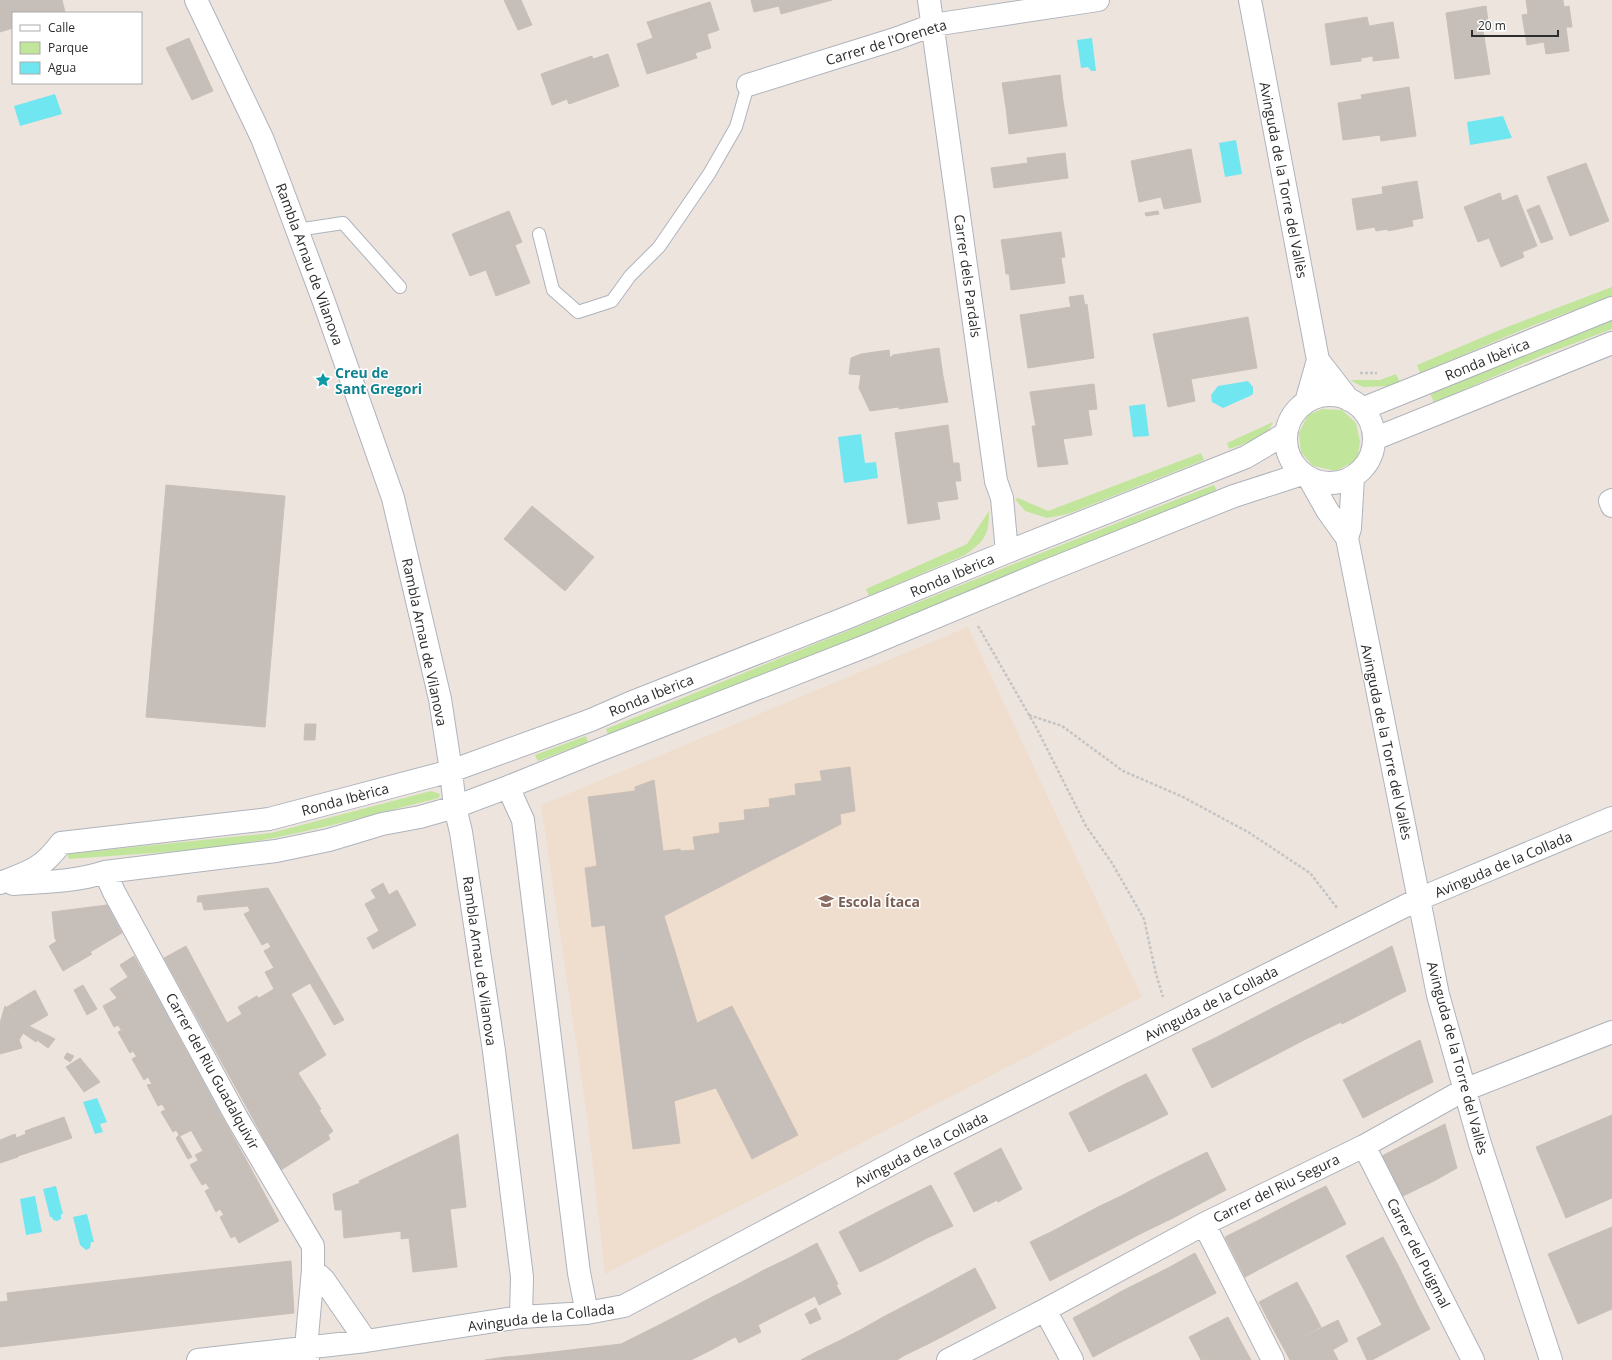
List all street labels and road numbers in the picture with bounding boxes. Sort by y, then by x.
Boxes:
street label: Carrer de l'Oreneta [823,15,949,69]
street label: Avinguda de la Torre del Vallès [1256,80,1312,280]
street label: Rambla Arnau de Vilanova [272,180,348,348]
street label: Carrer dels Pardals [950,213,986,339]
street label: Ronda Ibèrica [1442,333,1532,385]
street label: Ronda Ibèrica [907,549,997,601]
street label: Rambla Arnau de Vilanova [398,556,452,728]
street label: Avinguda de la Torre del Vallès [1357,642,1417,842]
street label: Ronda Ibèrica [606,669,696,721]
street label: Ronda Ibèrica [299,778,391,820]
street label: Avinguda de la Collada [1431,826,1575,902]
street label: Rambla Arnau de Vilanova [459,875,501,1047]
street label: Avinguda de la Torre del Vallès [1423,959,1493,1157]
street label: Avinguda de la Collada [1141,961,1281,1045]
street label: Carrer del Riu Guadalquivir [162,989,264,1153]
street label: Avinguda de la Collada [851,1107,991,1191]
street label: Carrer del Riu Segura [1210,1149,1342,1227]
street label: Carrer del Puigmal [1383,1195,1455,1311]
street label: Avinguda de la Collada [467,1299,615,1335]

